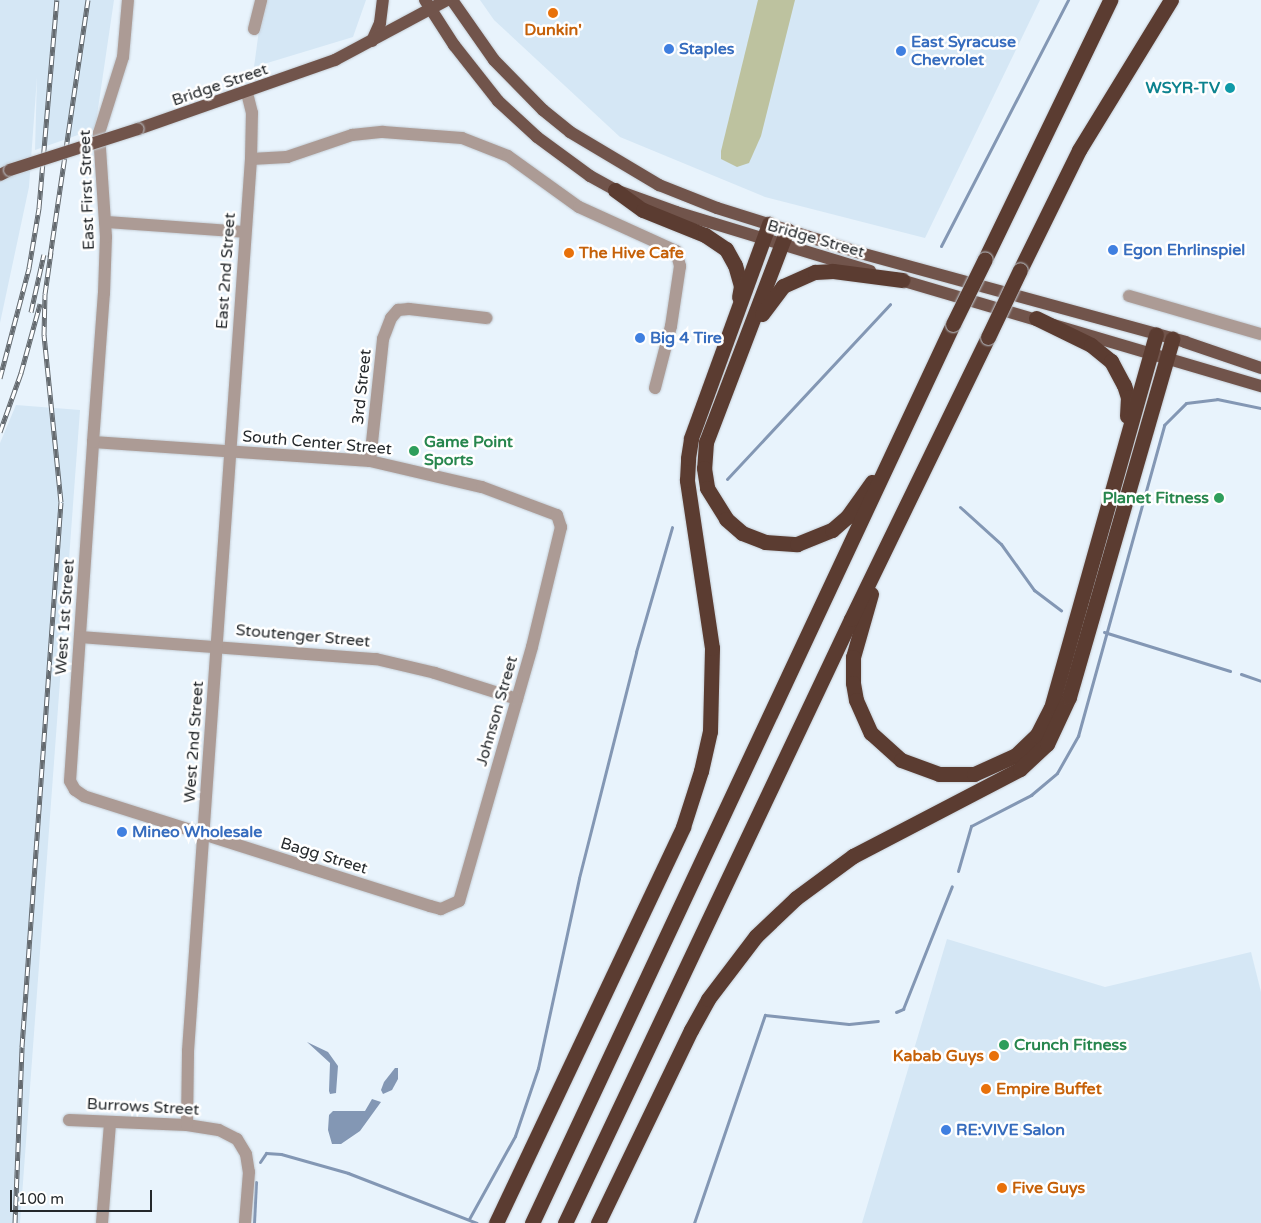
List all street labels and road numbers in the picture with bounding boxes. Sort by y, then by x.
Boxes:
street label: Bridge Street [169,60,271,110]
street label: East First Street [75,130,99,250]
street label: East 2nd Street [212,212,240,330]
street label: Bridge Street [765,216,867,262]
street label: 3rd Street [348,348,376,426]
street label: South Center Street [242,427,392,459]
street label: West 1st Street [51,558,79,676]
street label: Stoutenger Street [235,621,371,651]
street label: Johnson Street [472,654,522,768]
street label: West 2nd Street [180,680,208,804]
street label: Bagg Street [278,834,370,878]
street label: Burrows Street [86,1094,200,1120]

